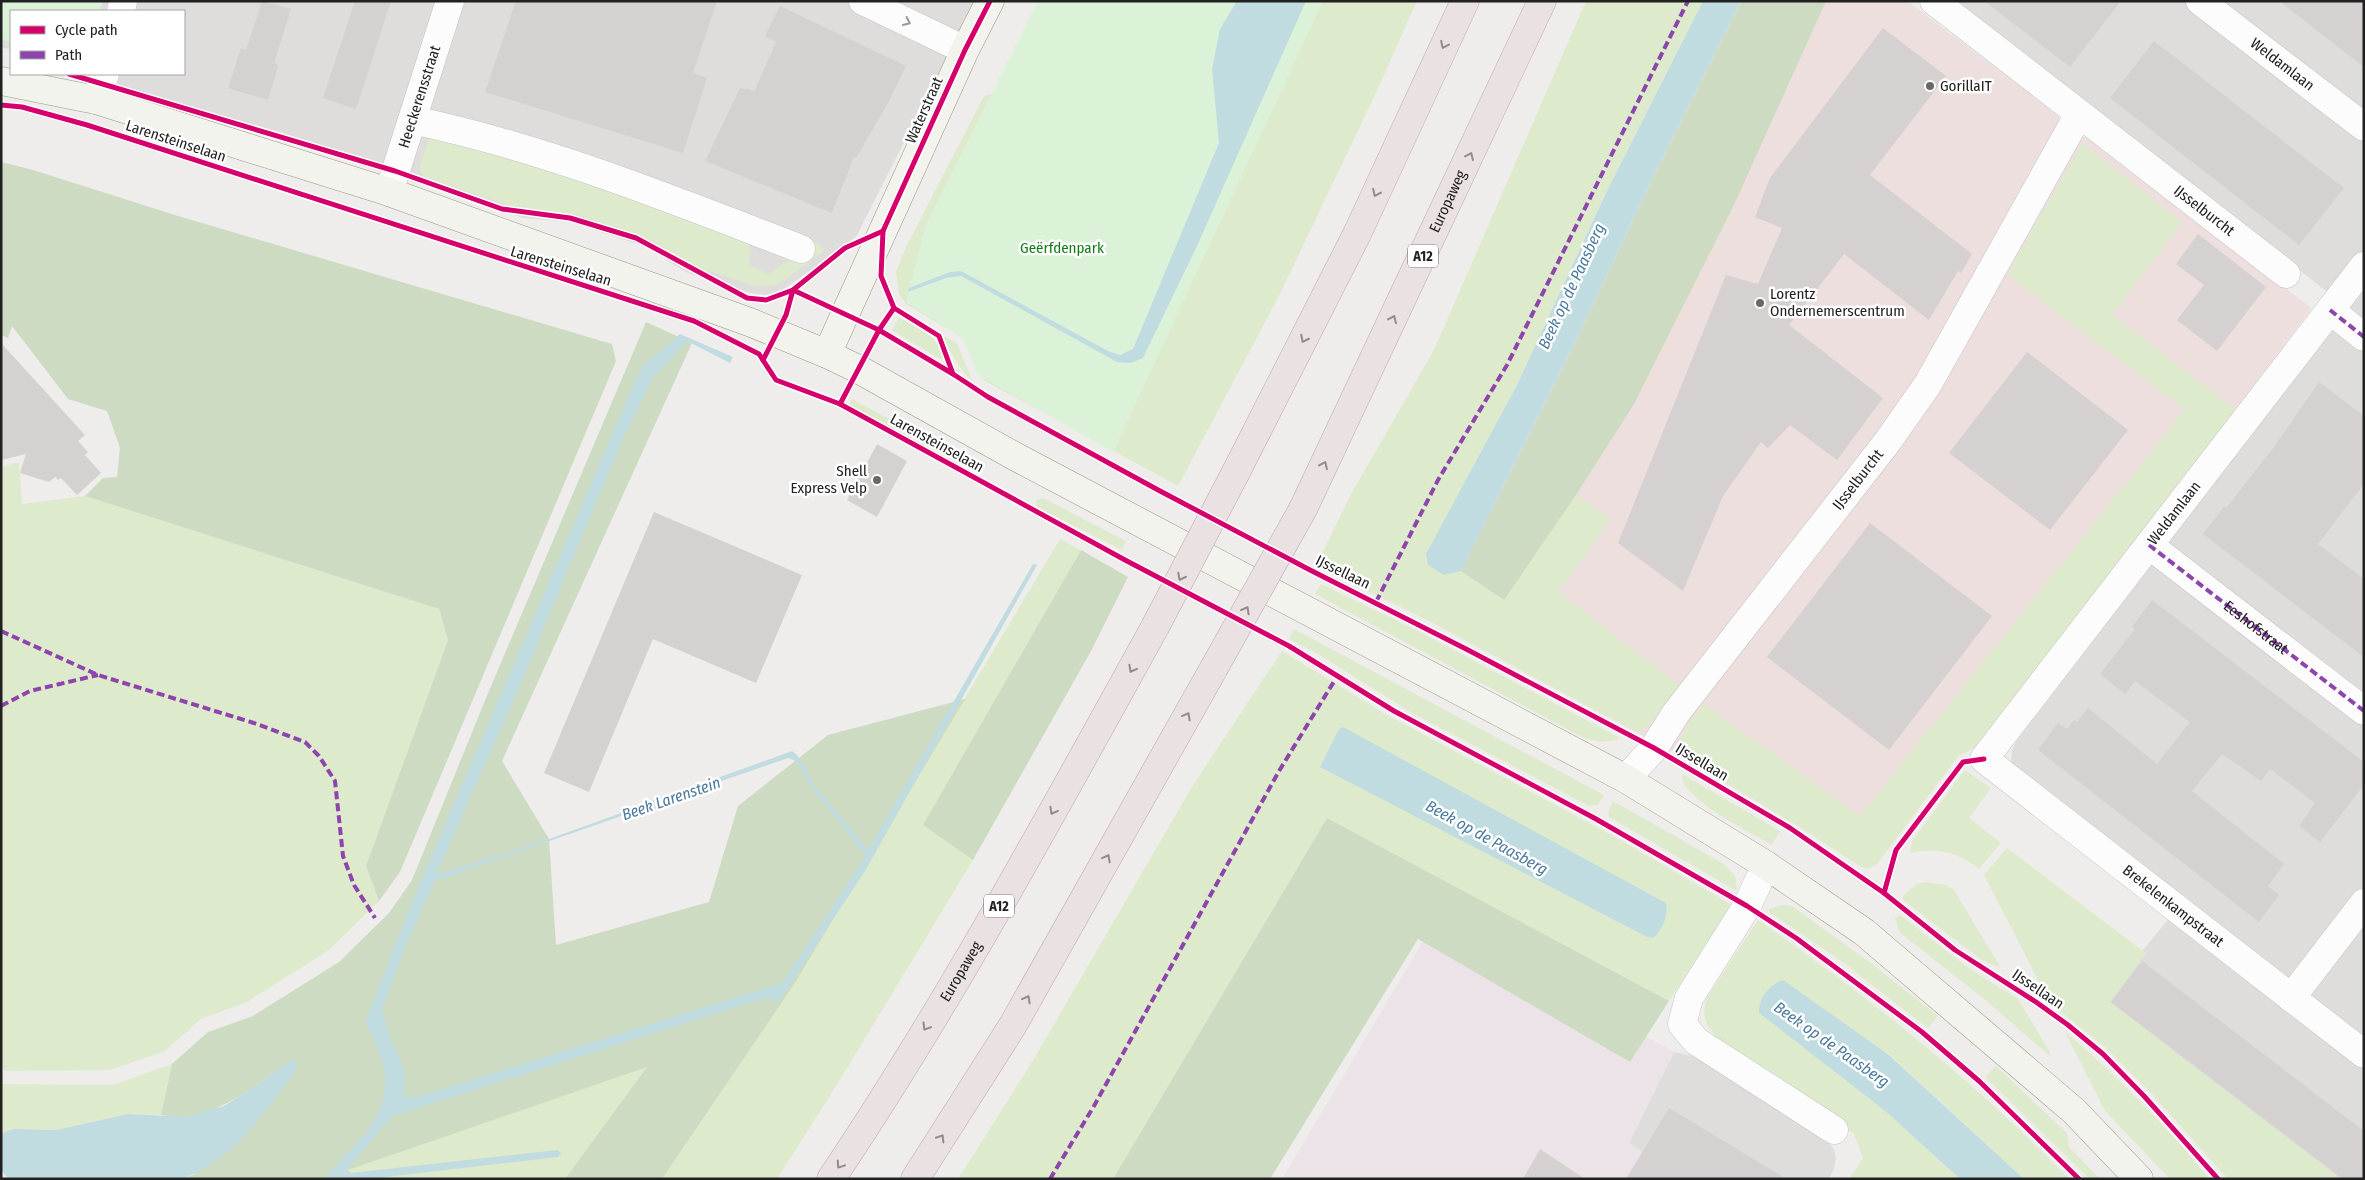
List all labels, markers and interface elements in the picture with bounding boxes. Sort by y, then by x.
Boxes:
legend [10,10,185,75]
one-way arrow [902,16,911,26]
text: Cycle path [55,21,118,39]
street label: Weldamlaan [2247,34,2318,95]
one-way arrow [1441,40,1451,49]
street label: Heeckerensstraat [395,43,444,150]
text: Path [55,46,82,64]
street label: Waterstraat [901,74,947,146]
place label: GorillaIT [1940,77,1992,95]
marker: GorillaIT [1924,80,1936,92]
street label: Larensteinselaan [124,116,228,166]
one-way arrow [1464,152,1474,161]
street label: Europaweg [1425,167,1470,235]
street label: IJsselburcht [2170,181,2238,240]
one-way arrow [1372,188,1382,197]
water label: Beek op de Paasberg [1534,220,1609,352]
park label: Geërfdenpark [1020,239,1104,257]
street label: Larensteinselaan [508,242,614,290]
road number: A12 [1408,245,1438,268]
place label: Lorentz Ondernemerscentrum [1770,285,1905,320]
marker: Lorentz Ondernemerscentrum [1754,297,1766,309]
one-way arrow [1387,315,1398,324]
one-way arrow [1300,333,1310,342]
street label: Larensteinselaan [887,410,987,476]
street label: IJsselburcht [1829,446,1887,514]
place label: Shell Express Velp [790,462,867,497]
one-way arrow [1317,462,1327,471]
marker: Shell Express Velp [871,474,883,486]
street label: Weldamlaan [2144,478,2204,548]
street label: IJssellaan [1313,551,1373,593]
one-way arrow [1177,572,1187,581]
street label: Eeshofstraat [2220,597,2292,658]
one-way arrow [1240,606,1250,615]
one-way arrow [1128,664,1138,673]
one-way arrow [1180,713,1190,722]
street label: IJssellaan [1672,739,1732,785]
water label: Beek Larenstein [619,773,723,824]
water label: Beek op de Paasberg [1423,796,1551,879]
one-way arrow [1049,806,1059,815]
one-way arrow [1101,854,1111,863]
street label: Brekelenkampstraat [2119,861,2227,951]
road number: A12 [984,894,1014,918]
street label: Europaweg [936,938,986,1005]
street label: IJssellaan [2009,965,2067,1013]
one-way arrow [1021,996,1031,1005]
water label: Beek op de Paasberg [1770,998,1893,1091]
one-way arrow [923,1021,933,1030]
one-way arrow [935,1134,945,1143]
one-way arrow [837,1159,846,1169]

